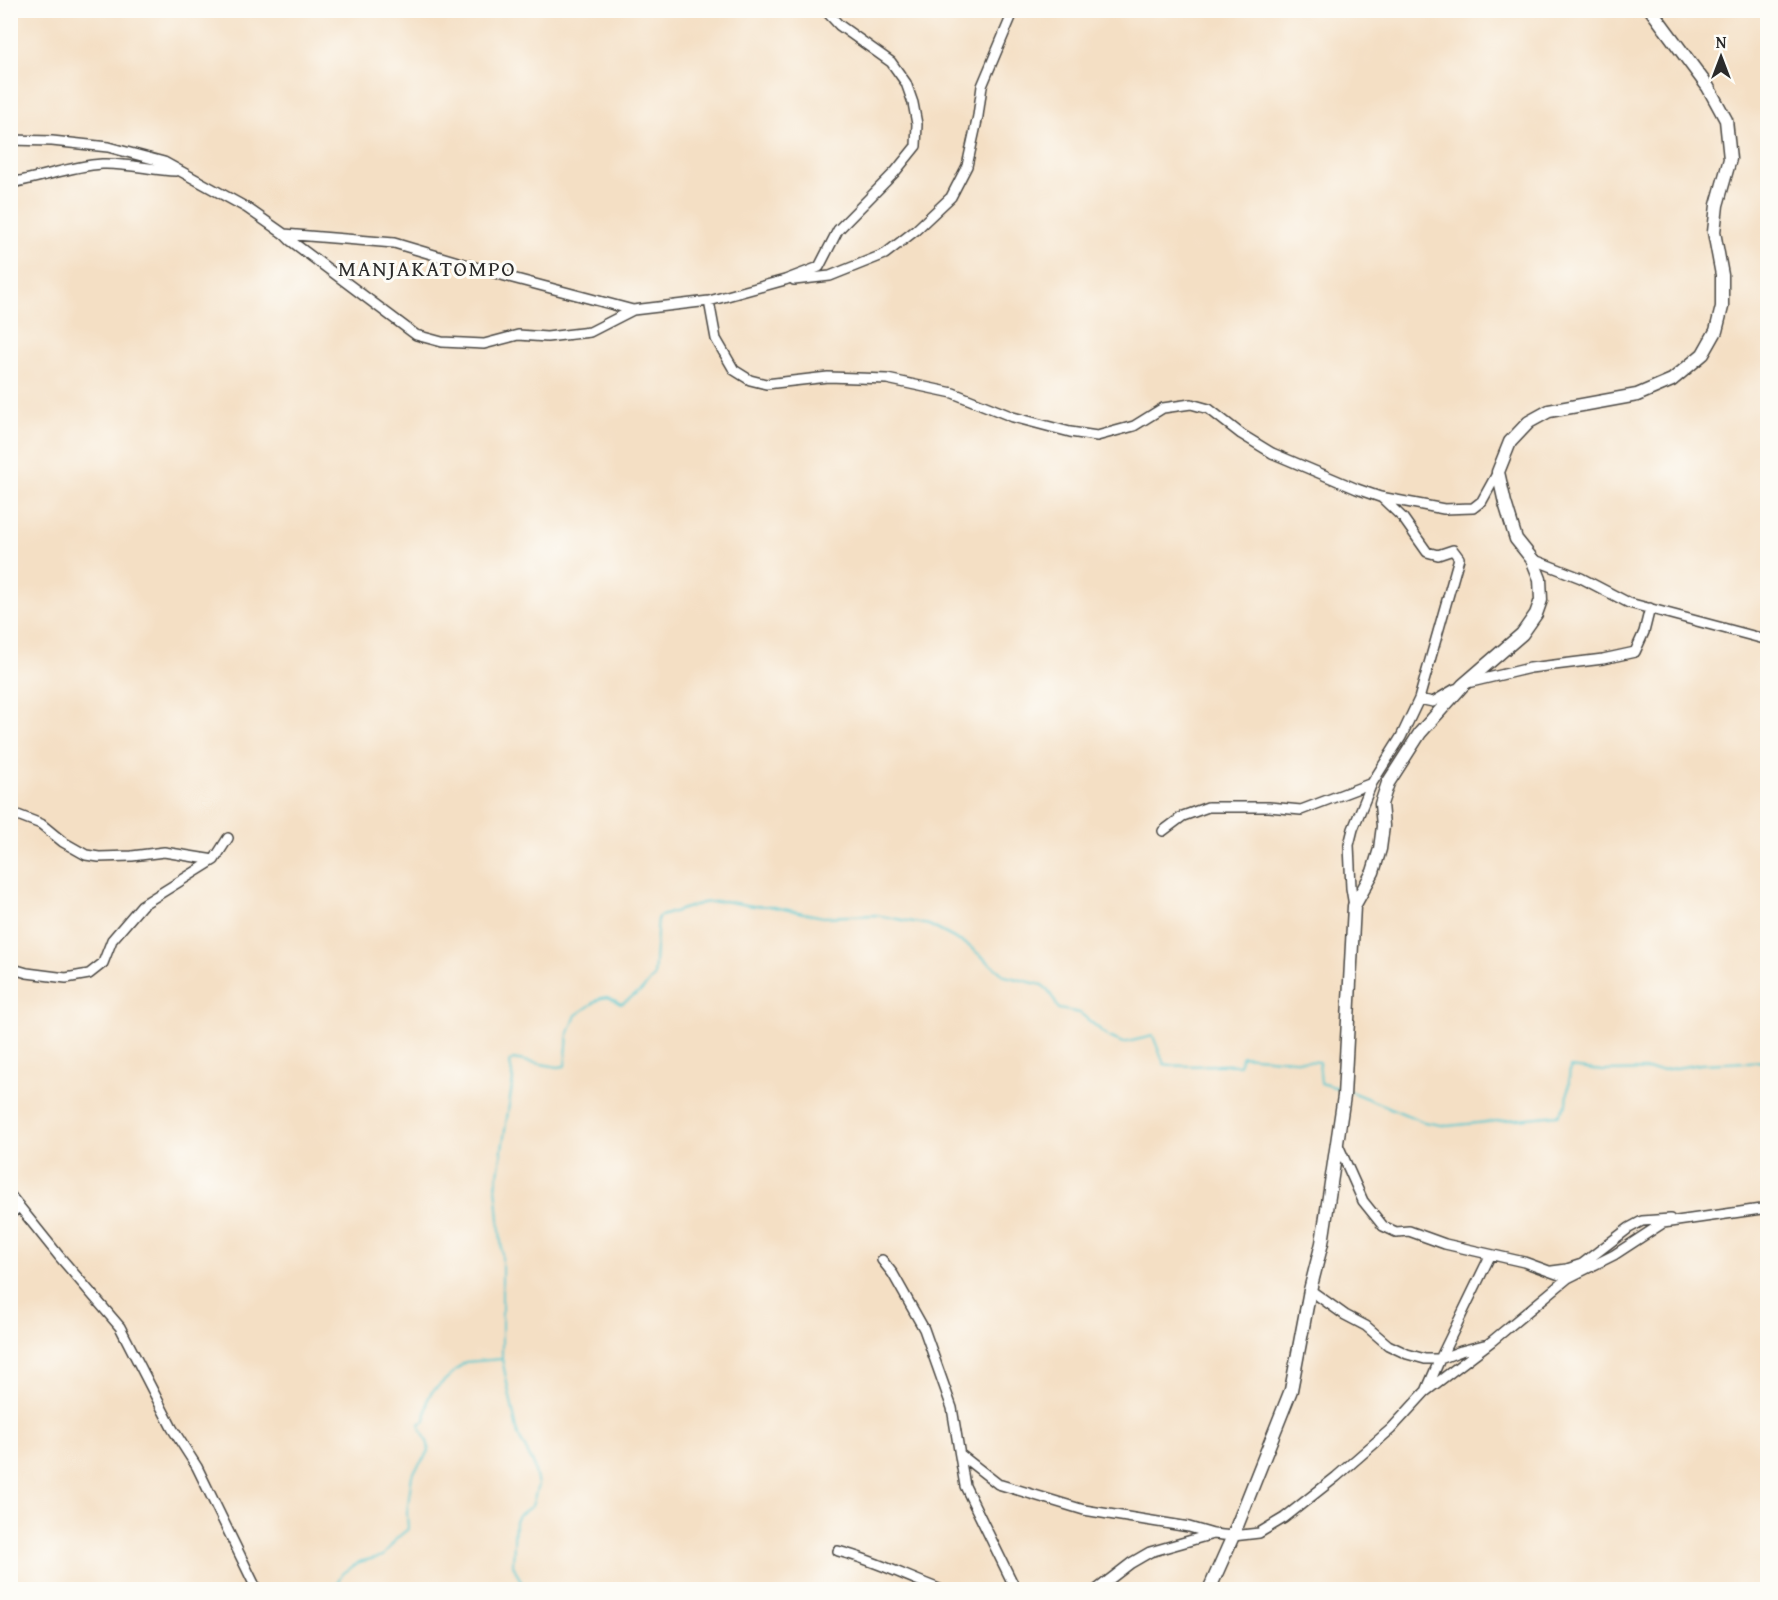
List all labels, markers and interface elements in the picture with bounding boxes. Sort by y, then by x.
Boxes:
north arrow [1691,27,1751,87]
text: N [1716,30,1727,54]
district label: MANJAKATOMPO [338,252,516,284]

